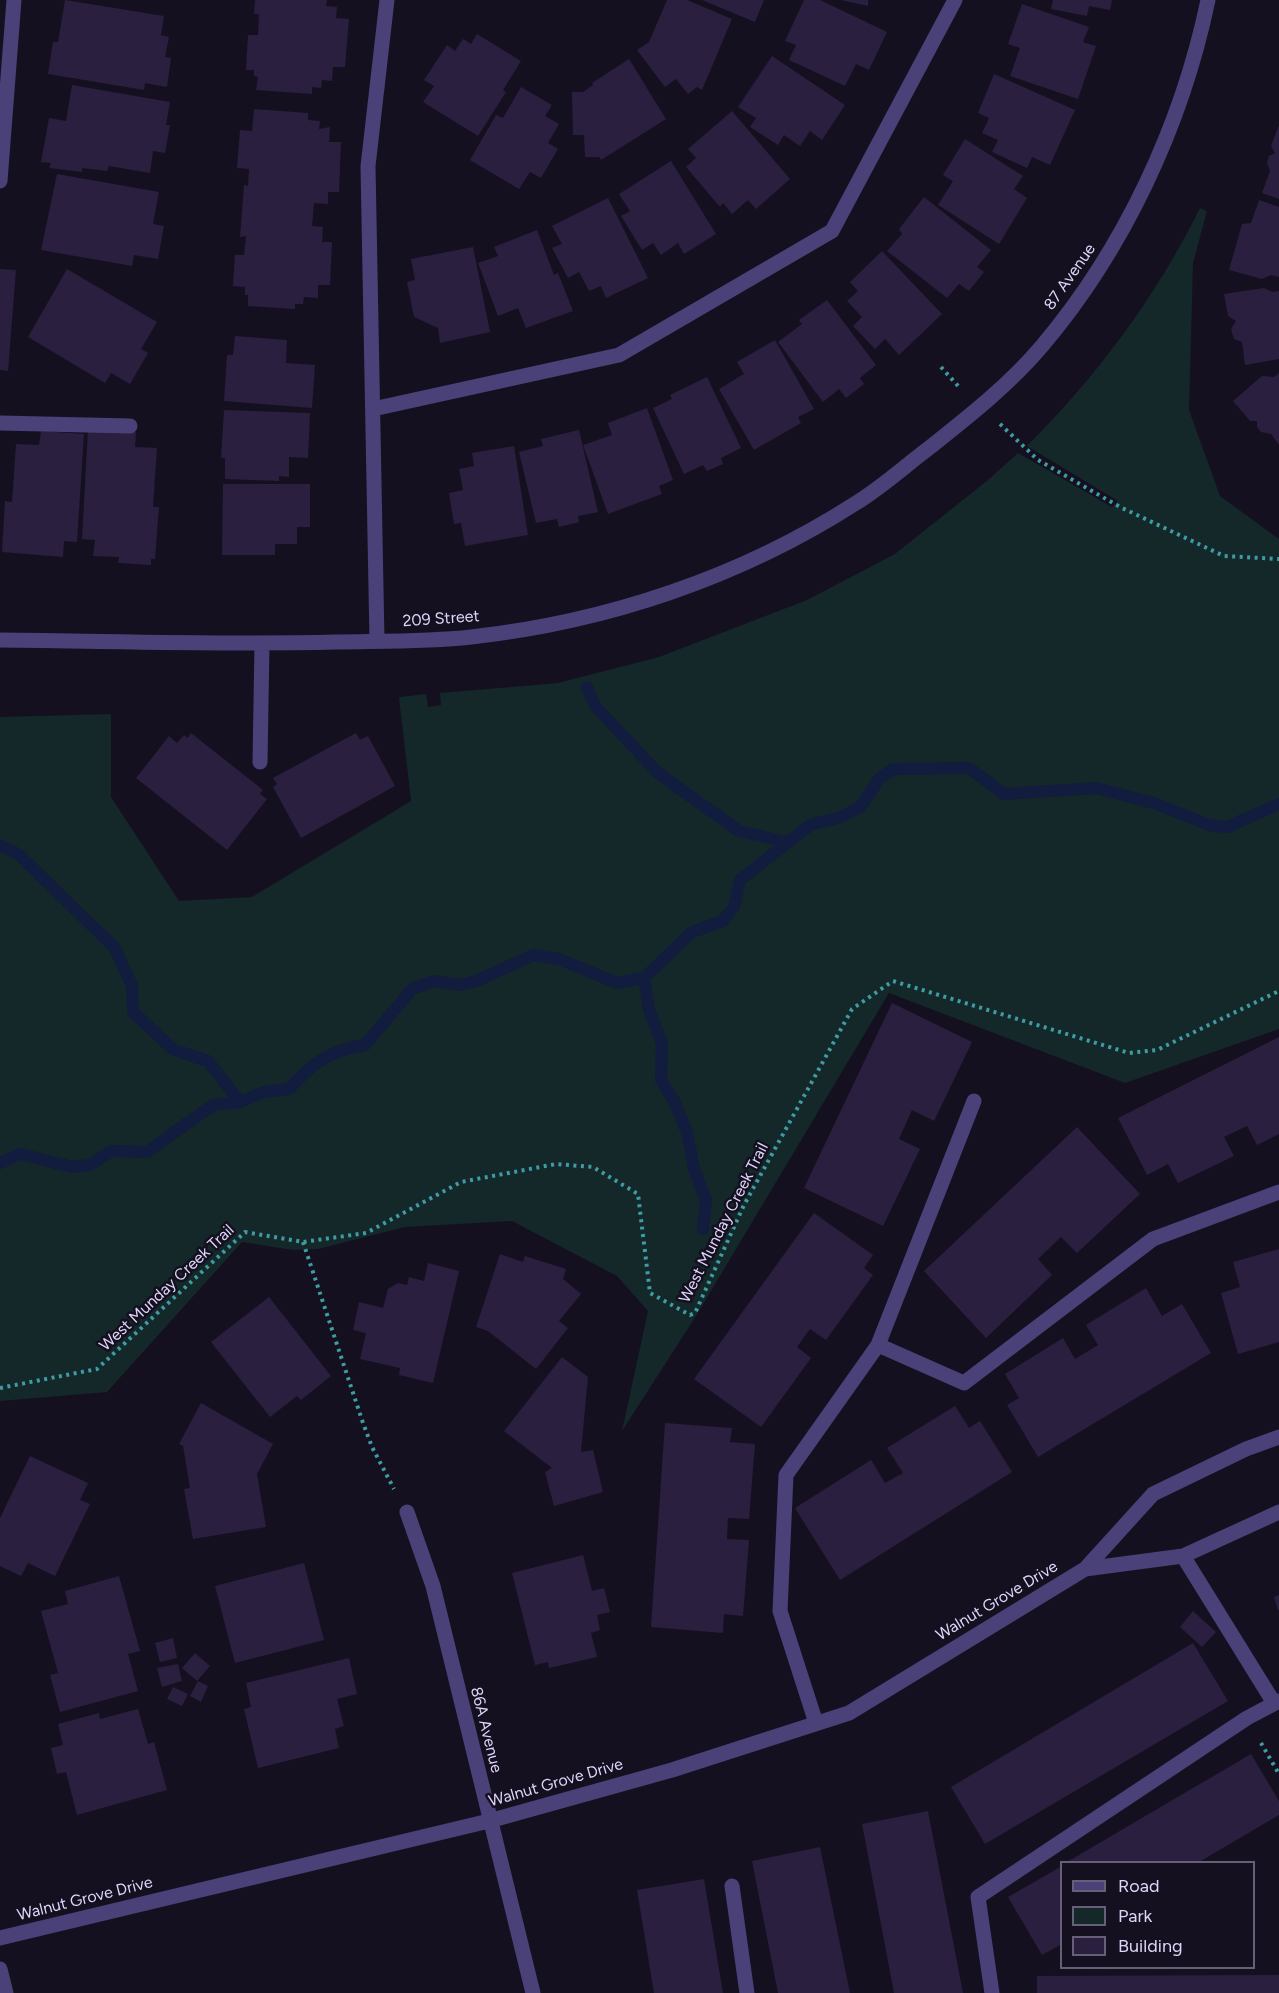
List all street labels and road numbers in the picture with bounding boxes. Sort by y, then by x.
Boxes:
street label: 87 Avenue [1040,240,1100,314]
street label: 209 Street [402,607,480,631]
street label: West Munday Creek Trail [675,1140,773,1306]
street label: West Munday Creek Trail [96,1221,238,1355]
street label: Walnut Grove Drive [933,1557,1061,1645]
street label: 86A Avenue [466,1685,506,1775]
street label: Walnut Grove Drive [487,1755,625,1811]
street label: Walnut Grove Drive [15,1873,155,1925]

